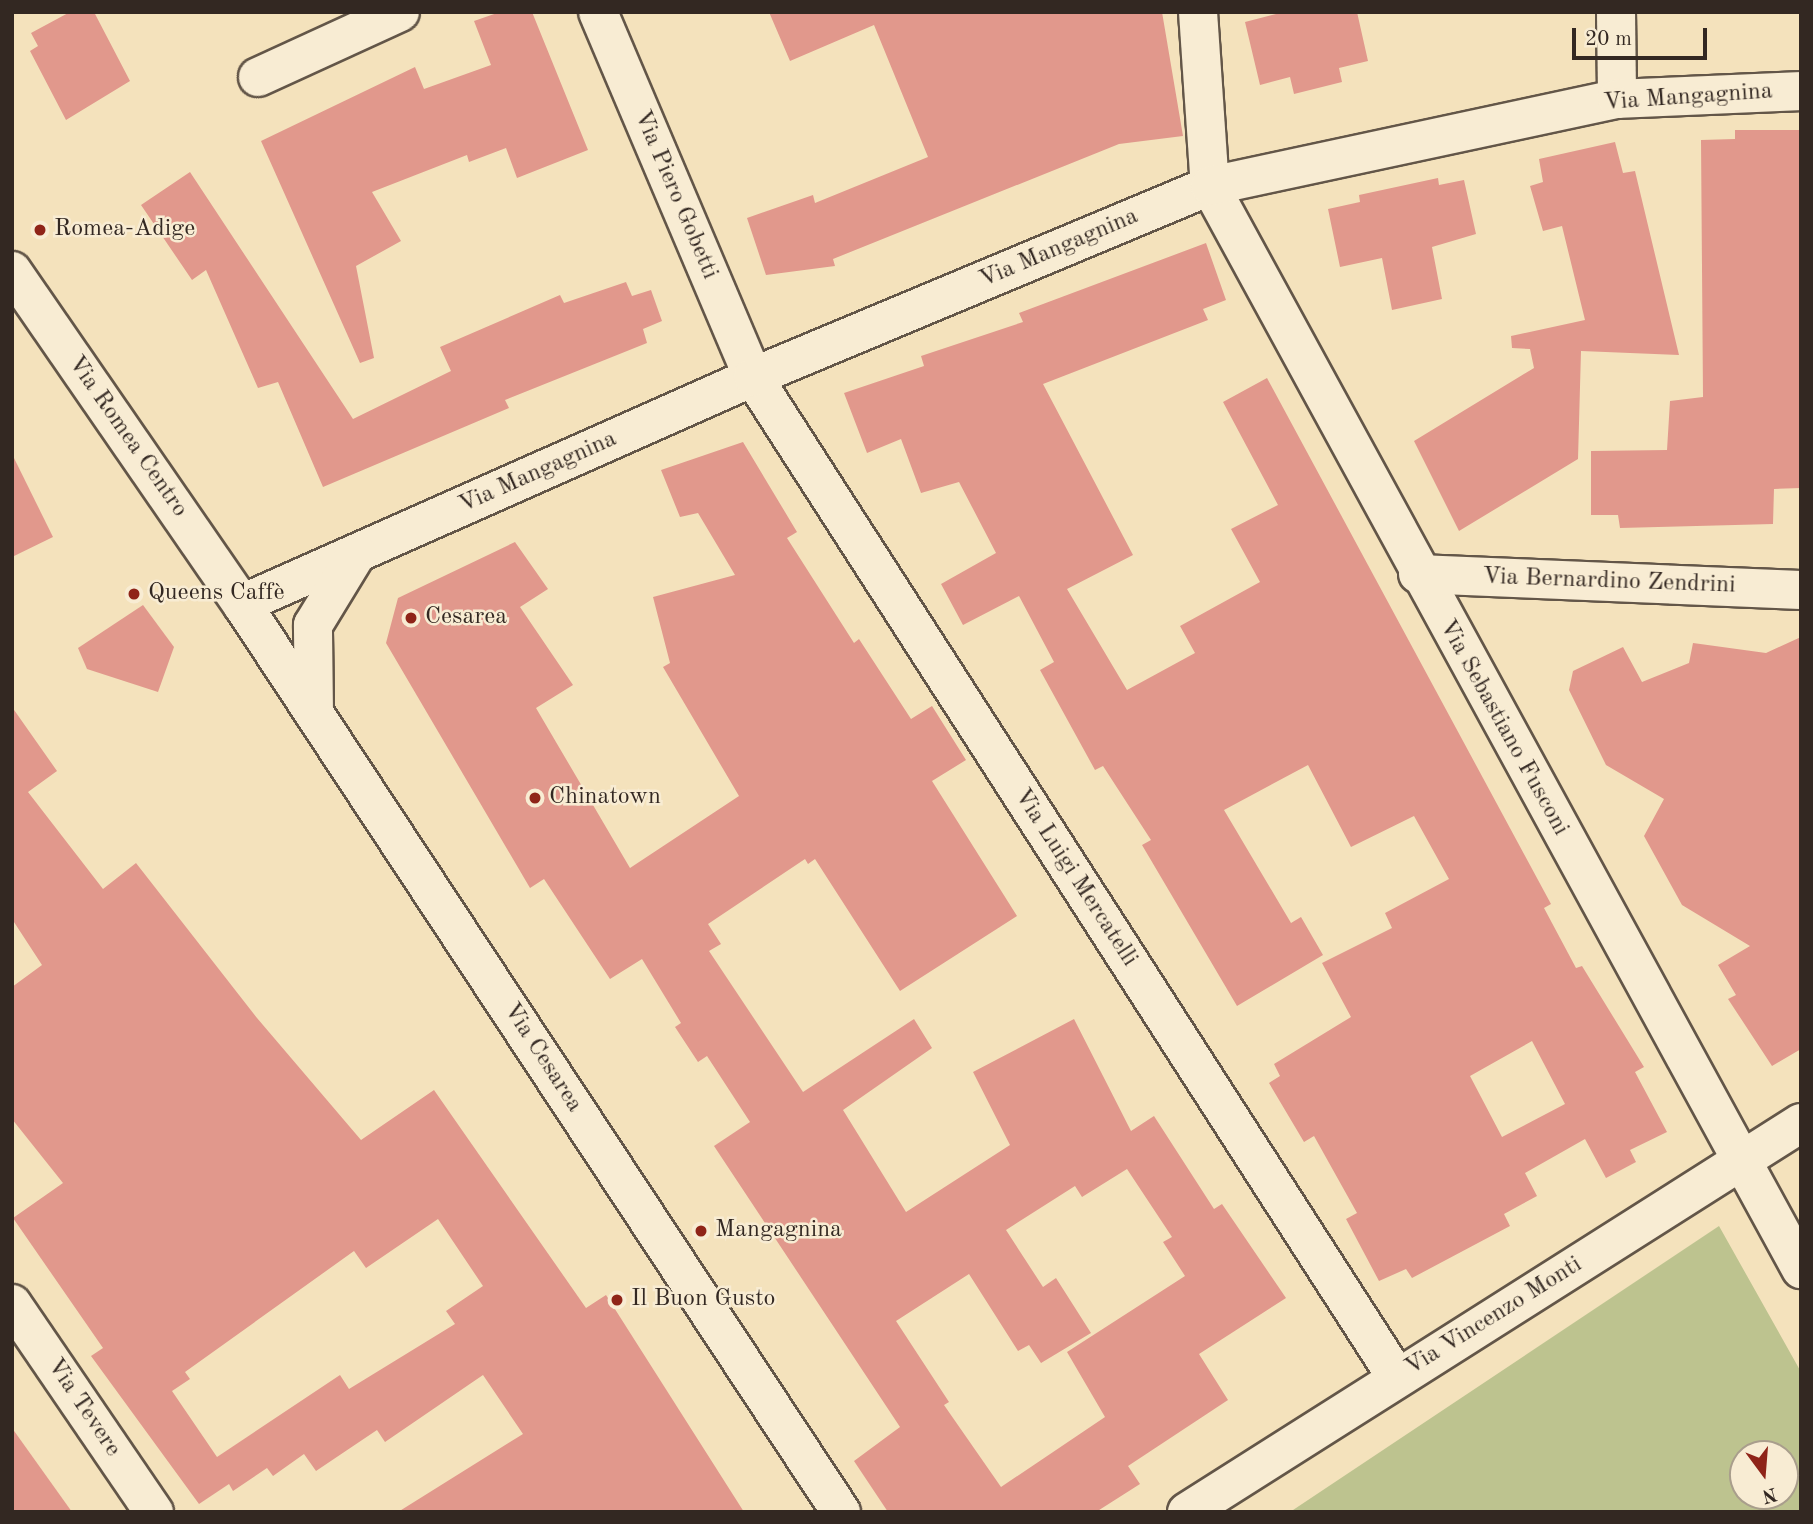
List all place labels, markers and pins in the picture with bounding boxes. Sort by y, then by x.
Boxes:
place label: Romea-Adige [54,216,195,244]
marker: Romea-Adige [32,222,48,238]
place label: Queens Caffè [148,580,285,608]
marker: Queens Caffè [126,586,142,602]
place label: Cesarea [425,604,507,632]
marker: Cesarea [403,610,419,626]
place label: Chinatown [549,784,661,812]
marker: Chinatown [527,790,543,806]
place label: Mangagnina [715,1217,842,1245]
marker: Mangagnina [693,1223,709,1239]
place label: Il Buon Gusto [631,1286,775,1314]
marker: Il Buon Gusto [609,1292,625,1308]

